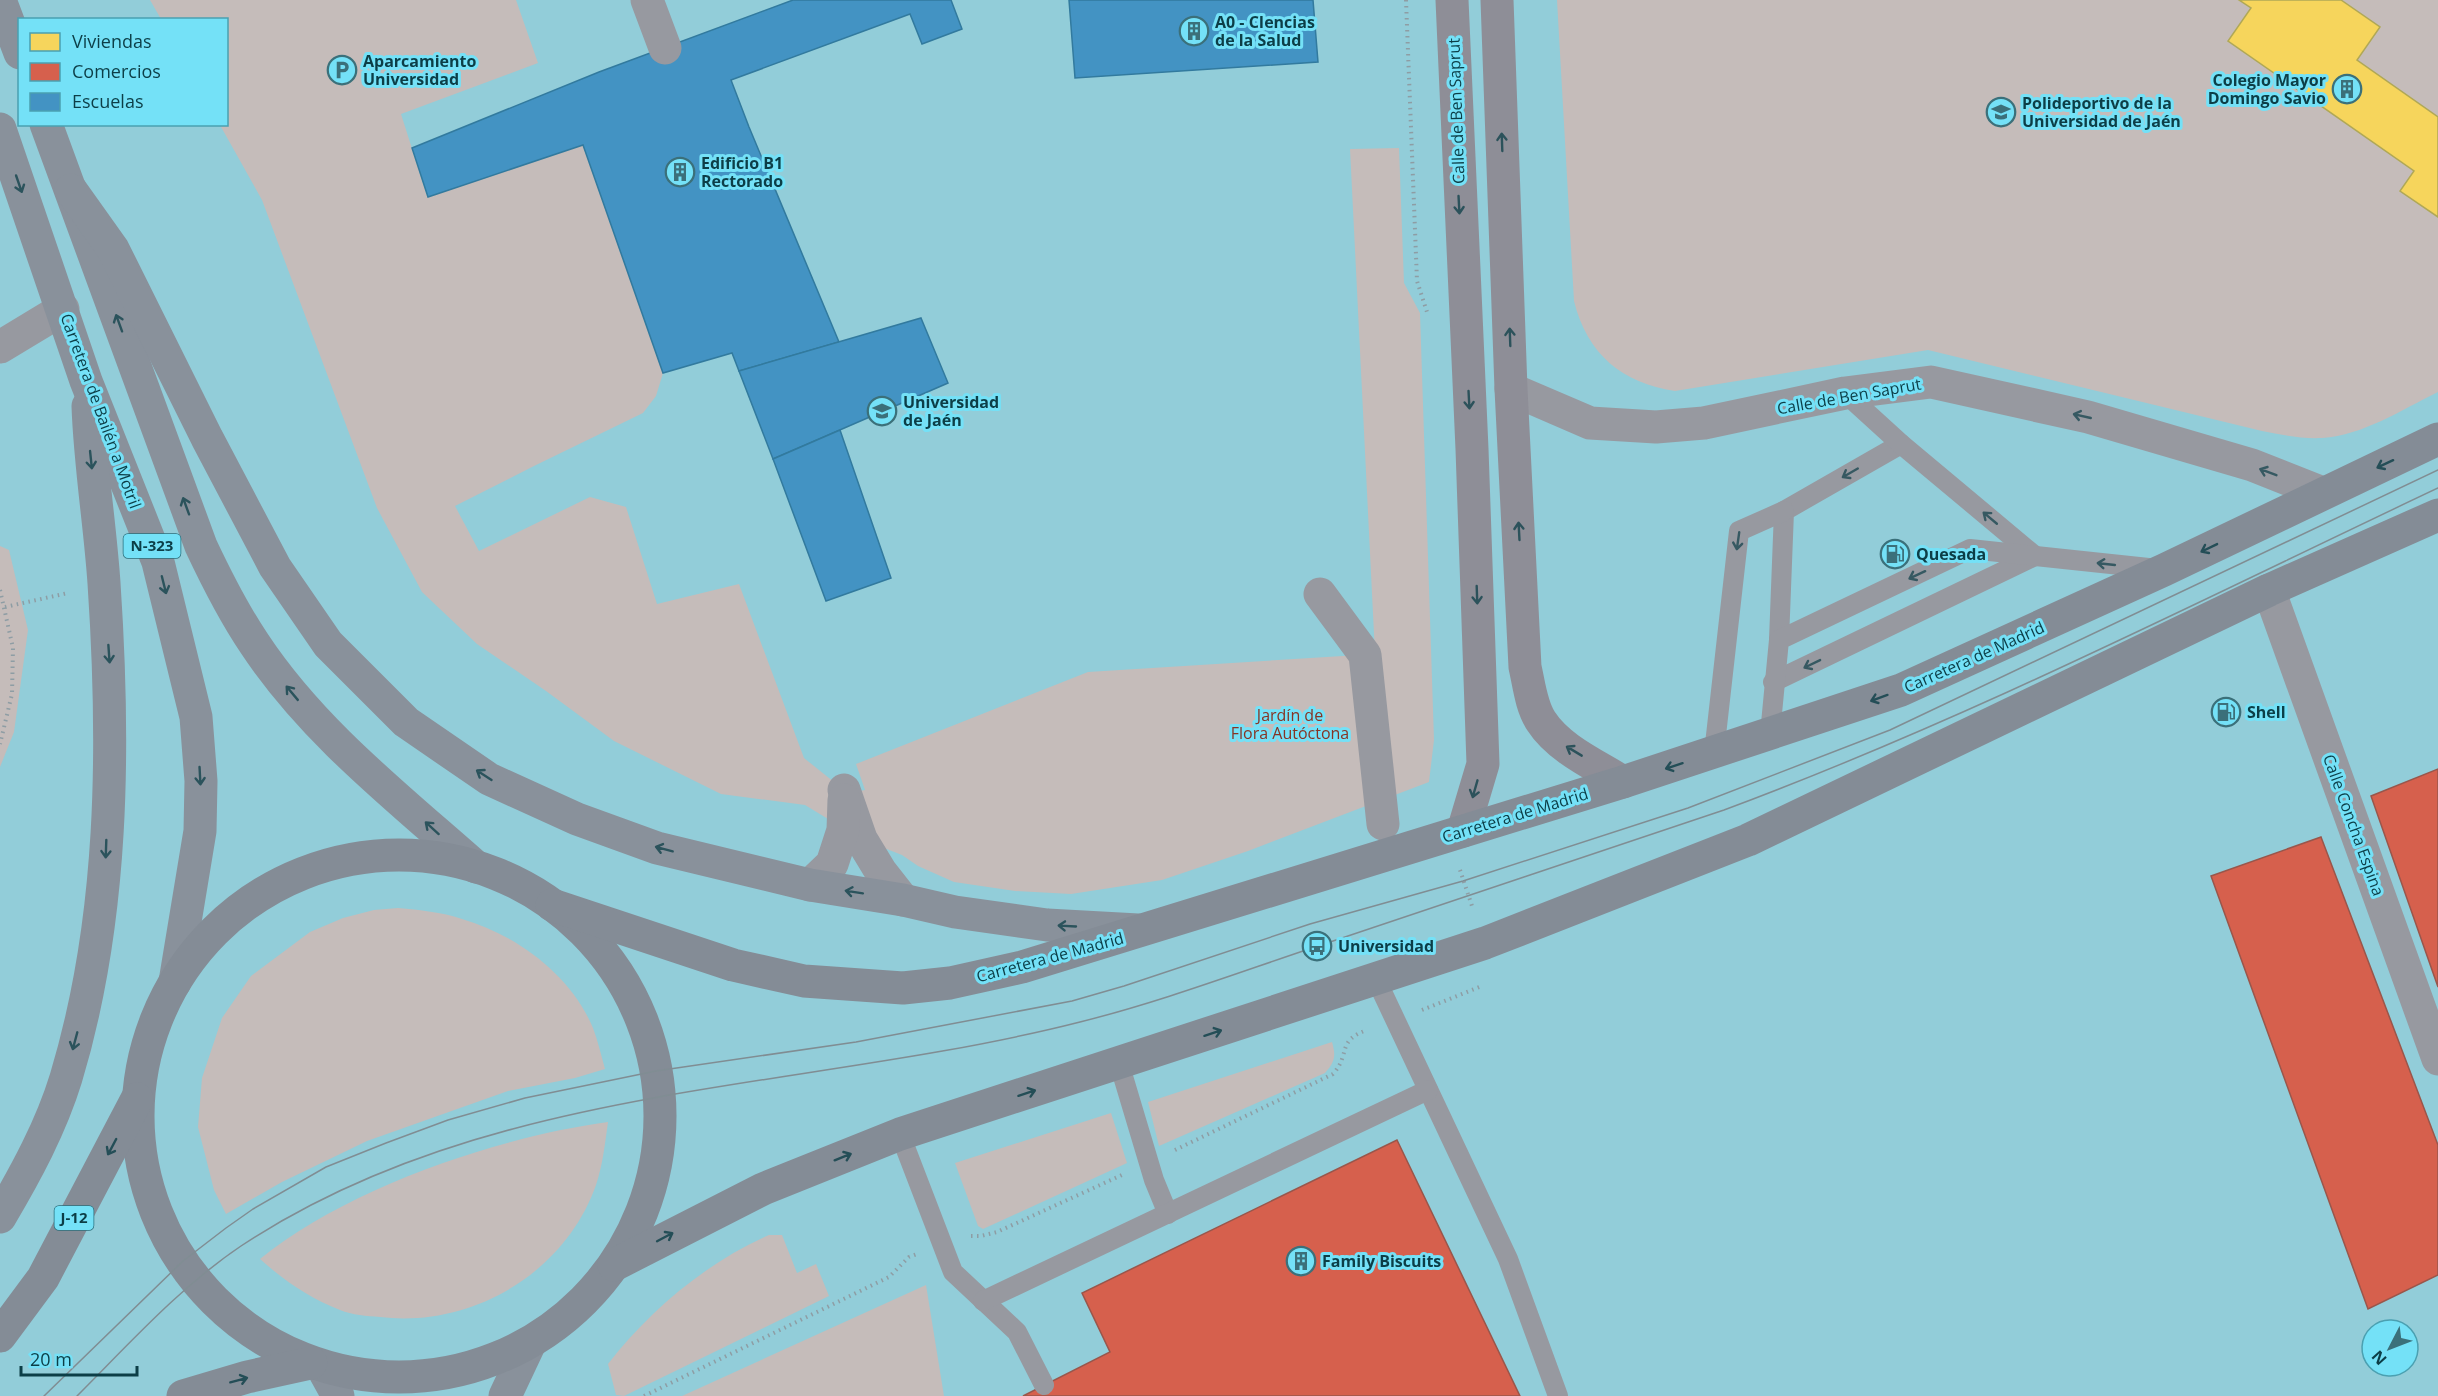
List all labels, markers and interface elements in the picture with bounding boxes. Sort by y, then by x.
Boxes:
place label: A0 - CIencias de la Salud [1215,11,1315,51]
building icon: A0 - CIencias de la Salud [1178,15,1210,47]
legend [18,18,228,126]
text: Viviendas [72,29,152,53]
street label: Calle de Ben Saprut [1442,37,1470,184]
place label: Aparcamiento Universidad [363,50,476,90]
parking icon: Aparcamiento Universidad [326,54,358,86]
text: Comercios [72,59,161,83]
place label: Colegio Mayor Domingo Savio [2208,69,2326,109]
building icon: Colegio Mayor Domingo Savio [2331,73,2363,105]
text: Escuelas [72,89,143,113]
place label: Polideportivo de la Universidad de Jaén [2022,92,2181,132]
school or university icon: Polideportivo de la Universidad de Jaén [1985,96,2017,128]
one-way arrow [1497,132,1508,152]
place label: Edificio B1 Rectorado [701,152,783,192]
building icon: Edificio B1 Rectorado [664,156,696,188]
one-way arrow [15,174,26,193]
one-way arrow [1454,195,1465,215]
street label: Carretera de Bailén a Motril [55,311,147,511]
one-way arrow [113,314,124,333]
one-way arrow [1504,327,1515,347]
street label: Calle de Ben Saprut [1775,372,1923,420]
one-way arrow [1464,390,1475,410]
place label: Universidad de Jaén [903,391,999,431]
school or university icon: Universidad de Jaén [866,395,898,427]
one-way arrow [2073,409,2092,421]
one-way arrow [86,449,97,469]
one-way arrow [2377,458,2395,470]
one-way arrow [2260,466,2278,477]
one-way arrow [1842,468,1859,480]
one-way arrow [180,497,191,516]
one-way arrow [1982,512,1998,525]
one-way arrow [1513,522,1524,542]
one-way arrow [1733,531,1744,551]
road number: N-323 [124,534,180,558]
fuel station icon: Quesada [1879,538,1911,570]
place label: Quesada [1916,543,1986,565]
one-way arrow [2201,543,2219,554]
one-way arrow [2096,558,2116,569]
one-way arrow [1909,569,1927,581]
one-way arrow [158,575,170,594]
one-way arrow [1471,584,1482,604]
street label: Carretera de Madrid [1900,616,2048,698]
one-way arrow [103,644,114,664]
one-way arrow [1803,658,1821,670]
one-way arrow [285,686,299,701]
one-way arrow [1870,693,1889,704]
fuel station icon: Shell [2210,696,2242,728]
place label: Shell [2247,701,2286,723]
park label: Jardín de Flora Autóctona [1231,704,1349,744]
one-way arrow [1566,744,1583,756]
street label: Calle Concha Espina [2318,751,2390,899]
one-way arrow [1665,761,1684,772]
one-way arrow [195,765,206,785]
one-way arrow [476,769,492,781]
one-way arrow [1469,779,1481,798]
street label: Carretera de Madrid [1439,782,1591,848]
one-way arrow [425,821,440,835]
one-way arrow [100,838,111,858]
one-way arrow [654,843,673,854]
one-way arrow [844,886,864,897]
one-way arrow [1057,921,1077,932]
street label: Carretera de Madrid [974,927,1126,987]
bus stop icon: Universidad [1301,930,1333,962]
place label: Universidad [1338,935,1434,957]
one-way arrow [1203,1027,1222,1038]
one-way arrow [69,1031,81,1050]
one-way arrow [1017,1087,1036,1098]
one-way arrow [106,1138,118,1155]
one-way arrow [833,1151,852,1162]
road number: J-12 [54,1206,94,1230]
one-way arrow [656,1231,674,1243]
building icon: Family Biscuits [1285,1245,1317,1277]
place label: Family Biscuits [1322,1250,1441,1272]
north arrow [2360,1318,2420,1378]
scale bar [21,1339,136,1377]
text: N [2366,1346,2391,1370]
text: 20 m [30,1347,72,1371]
one-way arrow [229,1373,248,1385]

